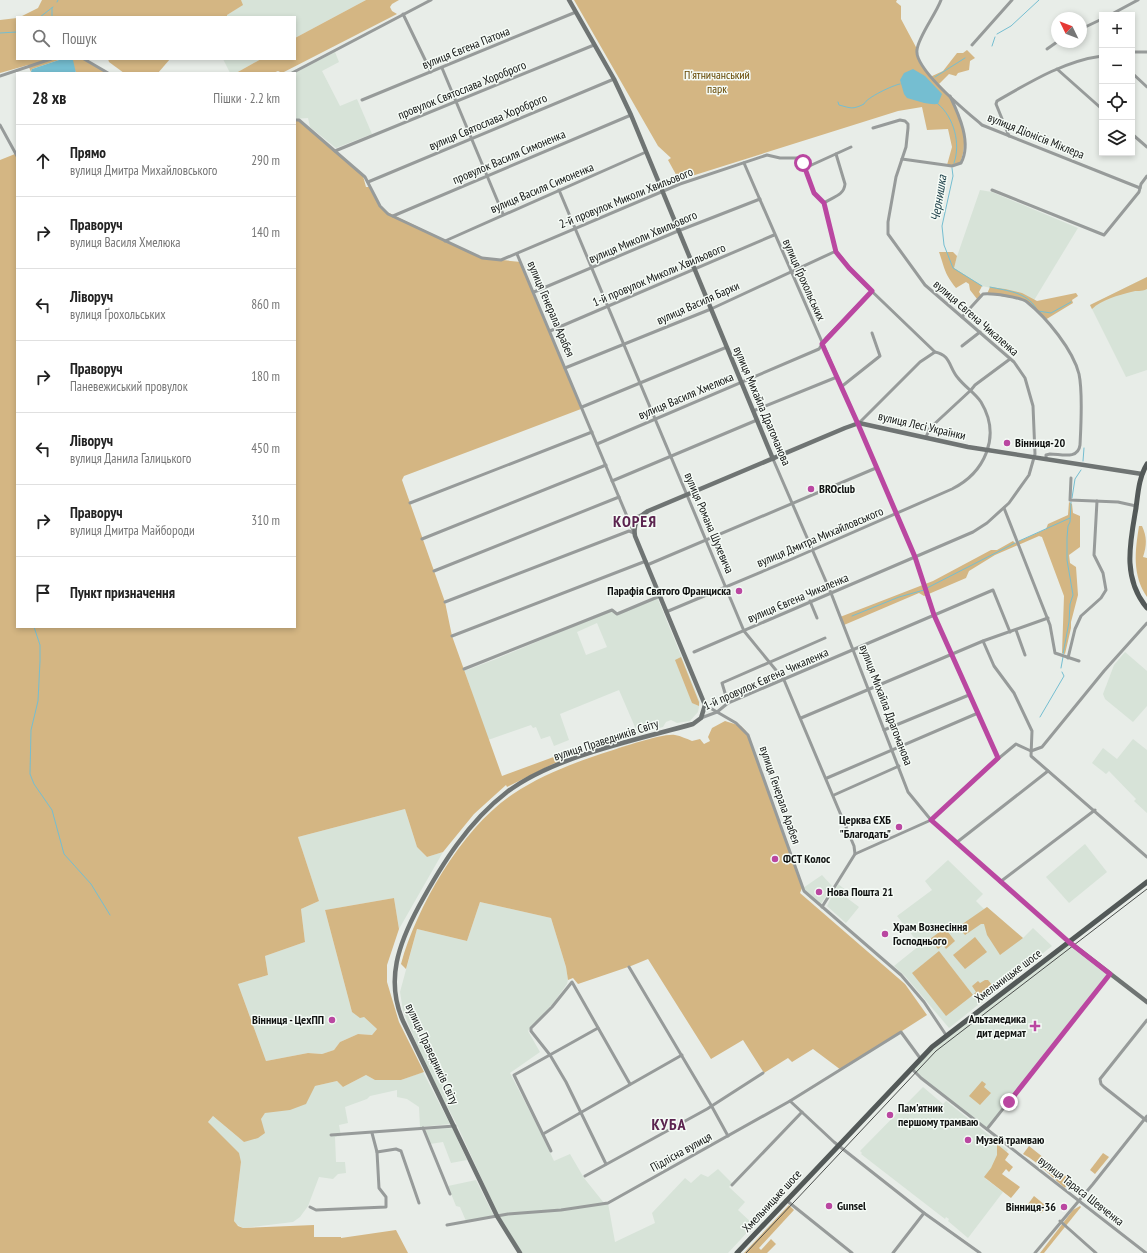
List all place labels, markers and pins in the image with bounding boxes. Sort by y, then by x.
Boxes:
place label: Вінниця-20 [1015,435,1066,450]
marker: Вінниця-20 [1002,438,1012,448]
place label: BROclub [819,481,856,496]
marker: BROclub [806,484,816,494]
place label: Парафія Святого Франциска [607,583,731,598]
marker: Парафія Святого Франциска [734,586,744,596]
place label: Церква ЄХБ "Благодать" [839,812,891,841]
marker: Церква ЄХБ "Благодать" [894,822,904,832]
place label: ФСТ Колос [783,851,831,866]
marker: ФСТ Колос [770,854,780,864]
place label: Нова Пошта 21 [827,884,894,899]
marker: Нова Пошта 21 [814,887,824,897]
place label: Храм Вознесіння Господнього [893,919,967,948]
marker: Храм Вознесіння Господнього [880,929,890,939]
place label: Альтамедика дит дермат [968,1011,1027,1040]
place label: Вінниця - ЦехПП [252,1012,324,1027]
marker: Вінниця - ЦехПП [327,1015,337,1025]
marker: Альтамедика дит дермат [1029,1020,1041,1032]
place label: Пам'ятник першому трамваю [898,1100,979,1129]
marker: Пам'ятник першому трамваю [885,1110,895,1120]
place label: Музей трамваю [976,1132,1045,1147]
marker: Музей трамваю [963,1135,973,1145]
place label: Gunsel [837,1198,866,1213]
place label: Вінниця-36 [1006,1199,1056,1214]
marker: Gunsel [824,1201,834,1211]
marker: Вінниця-36 [1059,1202,1069,1212]

